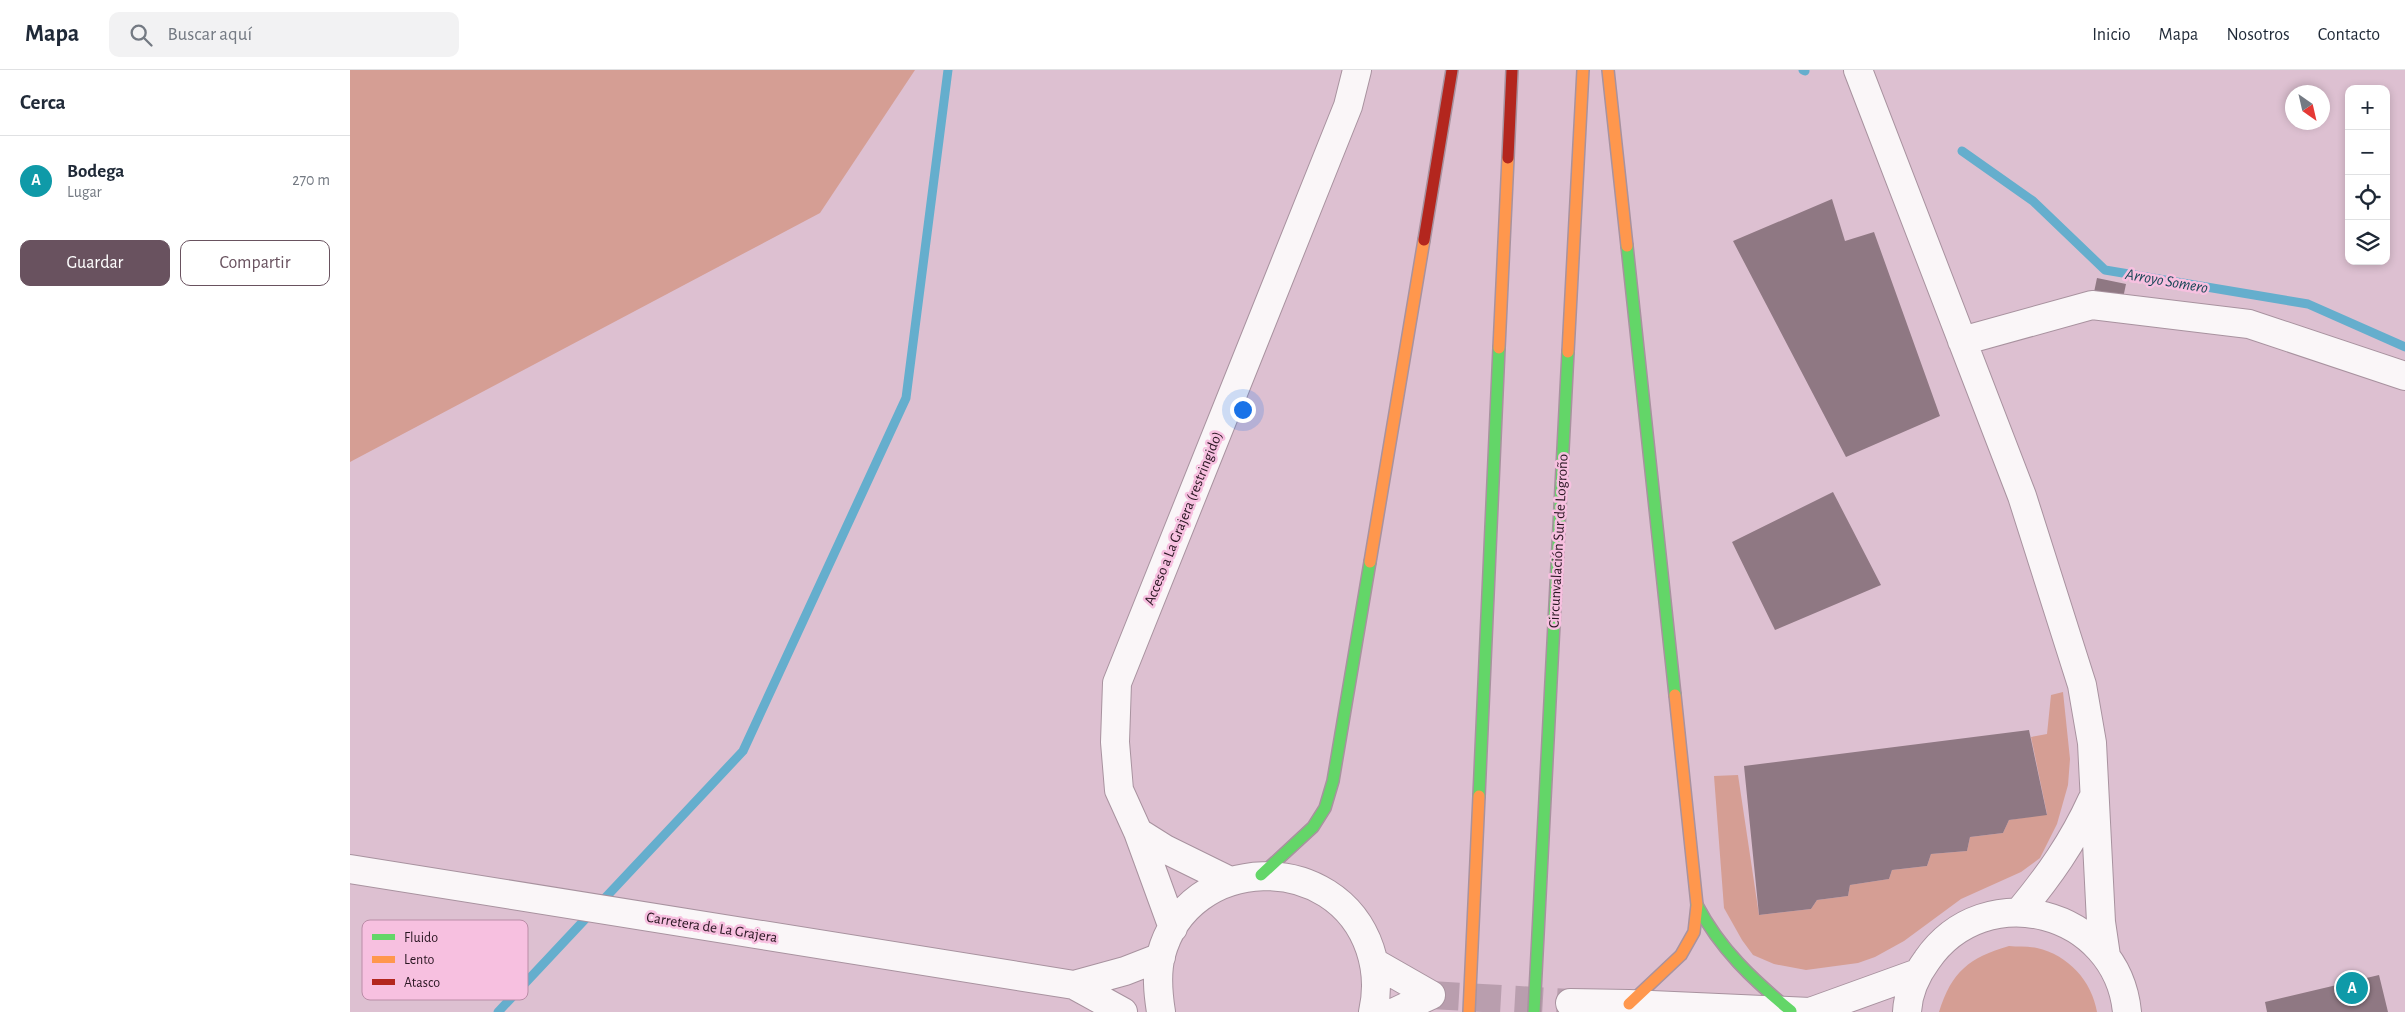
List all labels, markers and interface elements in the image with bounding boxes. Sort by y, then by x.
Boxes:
search box [109,12,459,57]
icon: search [127,21,155,49]
text: Mapa [25,22,79,46]
text: Buscar aquí [167,25,252,44]
text: Inicio [2092,26,2131,44]
text: Mapa [2159,26,2198,44]
text: Nosotros [2226,26,2290,44]
text: Contacto [2318,26,2380,44]
north arrow [2285,85,2330,130]
map controls [2345,85,2390,265]
button: + [2345,85,2390,130]
text: Cerca [20,92,66,113]
button: − [2345,130,2390,175]
text: Bodega [67,162,124,181]
text: A [31,172,41,188]
text: 270 m [292,172,330,188]
button: locate [2345,175,2390,220]
text: Lugar [67,184,102,200]
button: layers [2345,220,2390,265]
button: Guardar [20,240,170,286]
button: Compartir [180,240,330,286]
water label: Arroyo Somero [2123,266,2210,296]
your location [1230,397,1256,423]
street label: Acceso a La Grajera (restringido) [1142,429,1225,607]
street label: Circunvalación Sur de Logroño [1546,454,1571,629]
street label: Carretera de La Grajera [645,910,779,945]
legend [362,920,528,1000]
text: Fluido [404,931,438,945]
text: Lento [404,953,435,967]
pin: A [2336,969,2368,1007]
text: Atasco [404,976,440,990]

